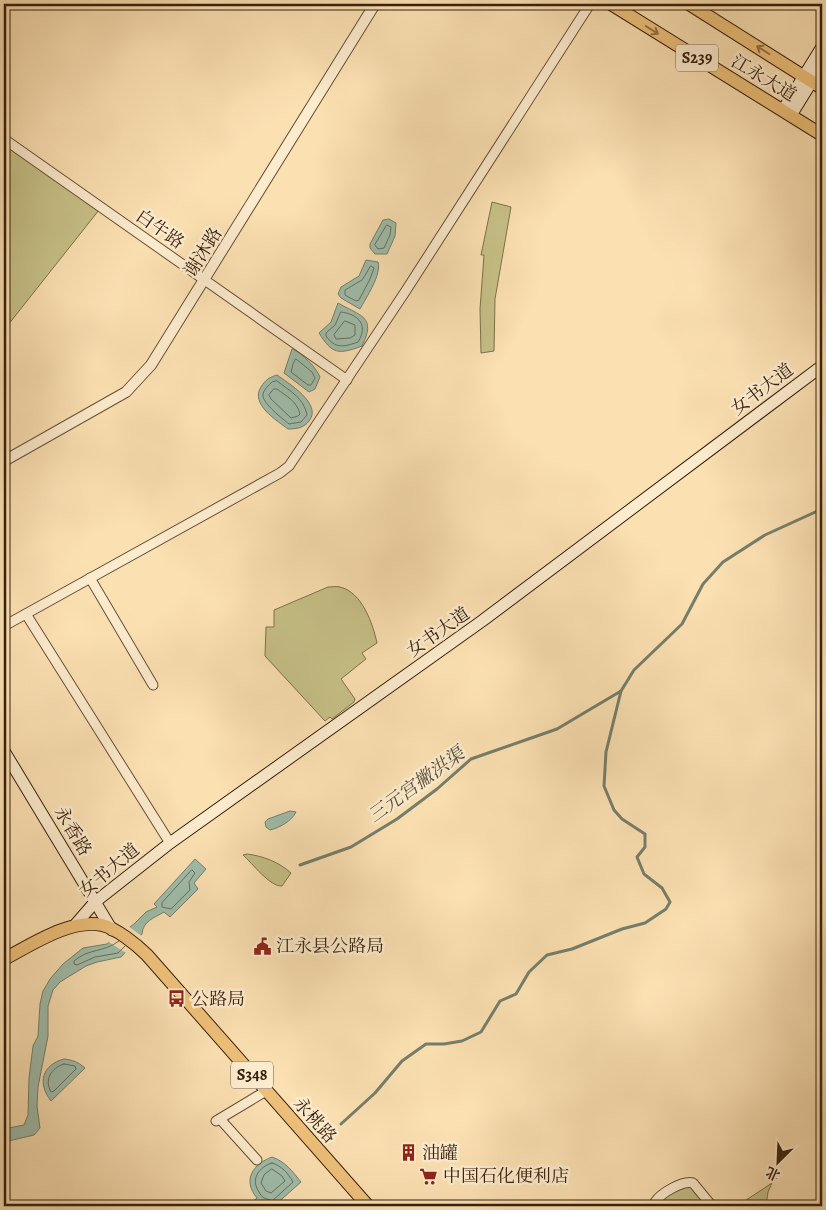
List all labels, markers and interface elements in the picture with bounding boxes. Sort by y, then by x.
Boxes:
one-way arrow [645,25,659,35]
road number: S239 [676,44,718,72]
one-way arrow [756,45,770,56]
street label: 江永大道 [727,49,801,107]
street label: 白牛路 [131,204,189,254]
street label: 谢沐路 [179,223,227,281]
street label: 女书大道 [726,358,798,420]
street label: 女书大道 [402,602,474,662]
water label: 三元宫撇洪渠 [362,739,472,829]
street label: 永香路 [49,802,97,860]
street label: 女书大道 [74,838,144,902]
place label: 江永县公路局 [276,934,384,958]
public building icon: 江永县公路局 [252,936,272,956]
place label: 公路局 [191,987,245,1011]
bus stop icon: 公路局 [167,989,187,1009]
road number: S348 [231,1062,273,1088]
street label: 永桃路 [288,1092,342,1148]
north arrow [754,1138,804,1188]
place label: 油罐 [422,1141,458,1165]
building icon: 油罐 [398,1143,418,1163]
text: 北 [763,1162,783,1185]
place label: 中国石化便利店 [443,1164,569,1188]
supermarket icon: 中国石化便利店 [419,1166,439,1186]

